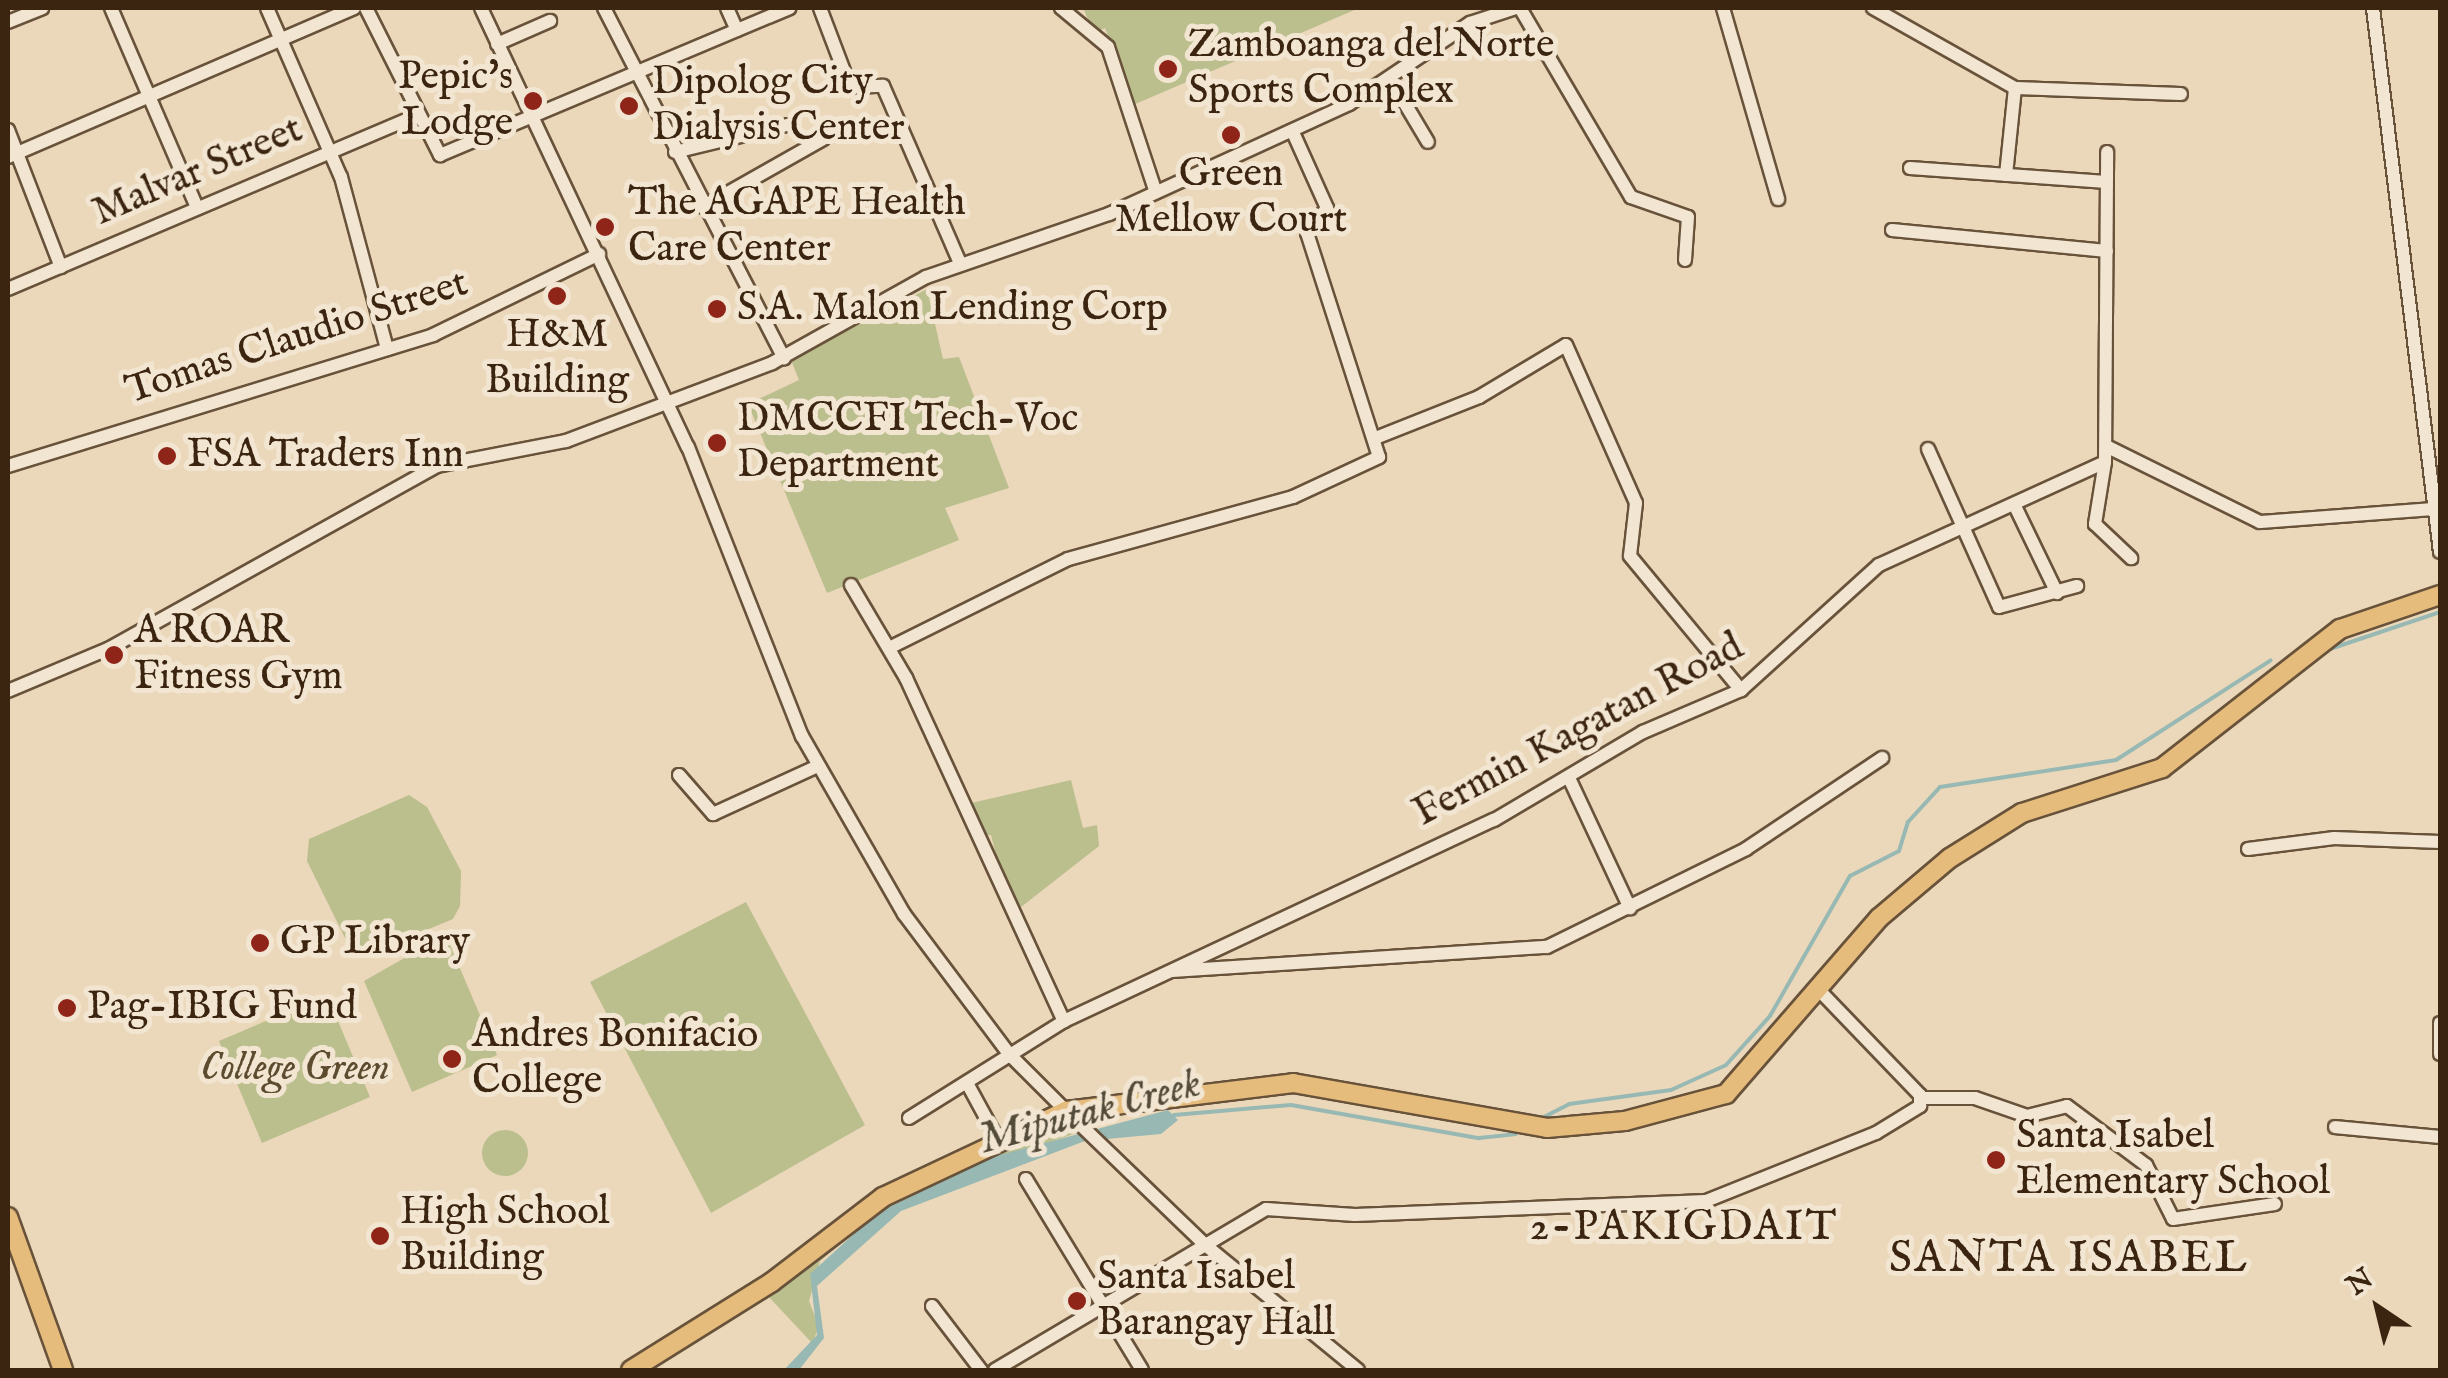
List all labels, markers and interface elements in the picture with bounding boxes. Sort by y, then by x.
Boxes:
place label: Zamboanga del Norte Sports Complex [1188,22,1554,116]
place label: Pepic's Lodge [398,54,513,148]
marker: Zamboanga del Norte Sports Complex [1157,58,1179,80]
place label: Dipolog City Dialysis Center [652,59,905,153]
marker: Pepic's Lodge [522,90,544,112]
marker: Dipolog City Dialysis Center [616,93,642,119]
street label: Malvar Street [86,106,310,238]
marker: Green Mellow Court [1220,124,1242,146]
place label: Green Mellow Court [1115,151,1347,245]
place label: The AGAPE Health Care Center [628,180,966,274]
marker: The AGAPE Health Care Center [592,214,618,240]
street label: Tomas Claudio Street [120,260,474,416]
marker: H&M Building [546,285,568,307]
place label: S.A. Malon Lending Corp [737,285,1168,333]
marker: S.A. Malon Lending Corp [706,298,728,320]
place label: H&M Building [485,312,629,406]
place label: DMCCFI Tech-Voc Department [737,396,1078,490]
place label: FSA Traders Inn [187,432,464,480]
marker: DMCCFI Tech-Voc Department [706,432,728,454]
marker: FSA Traders Inn [156,445,178,467]
place label: A ROAR Fitness Gym [134,608,343,702]
street label: Fermin Kagatan Road [1406,624,1752,838]
marker: A ROAR Fitness Gym [103,644,125,666]
place label: GP Library [280,919,470,967]
marker: GP Library [249,932,271,954]
place label: Pag-IBIG Fund [87,984,357,1032]
marker: Pag-IBIG Fund [56,997,78,1019]
place label: Andres Bonifacio College [472,1012,758,1106]
park label: College Green [200,1045,390,1093]
marker: Andres Bonifacio College [441,1048,463,1070]
water label: Miputak Creek [974,1059,1206,1167]
place label: Santa Isabel Elementary School [2016,1113,2330,1207]
marker: Santa Isabel Elementary School [1985,1149,2007,1171]
place label: High School Building [400,1189,610,1283]
district label: 2-PAKIGDAIT [1529,1203,1839,1253]
marker: High School Building [369,1225,391,1247]
district label: SANTA ISABEL [1889,1232,2249,1286]
place label: Santa Isabel Barangay Hall [1097,1254,1335,1348]
north arrow [2328,1258,2428,1358]
text: N [2341,1262,2380,1304]
marker: Santa Isabel Barangay Hall [1066,1290,1088,1312]

